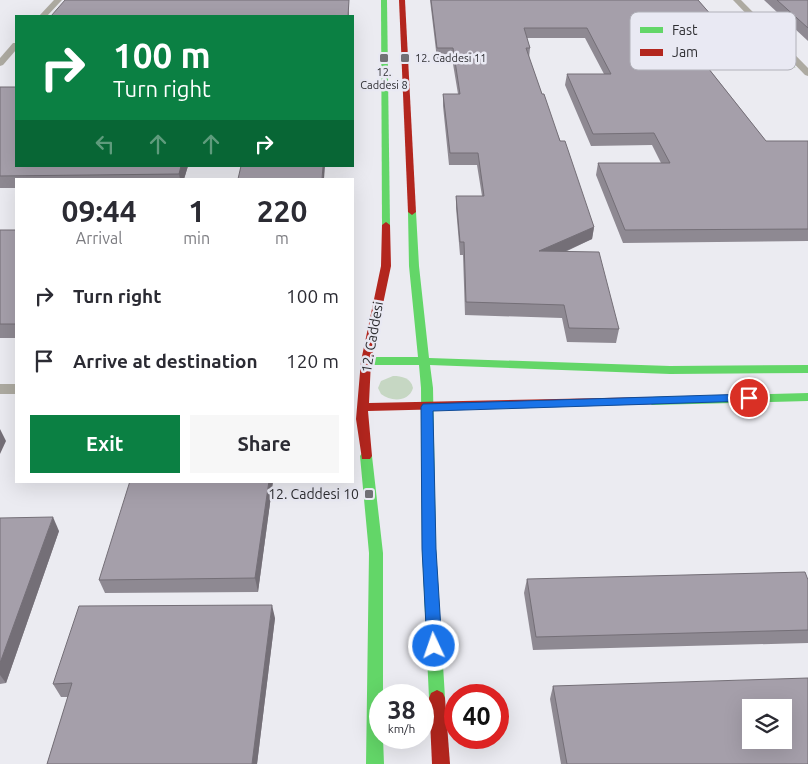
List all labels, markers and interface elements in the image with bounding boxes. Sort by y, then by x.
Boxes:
legend [630,12,796,70]
text: Fast [672,22,698,38]
icon: right [30,35,95,100]
text: 100 m [113,35,211,75]
text: Jam [672,44,698,60]
marker: 12. Caddesi 8 [378,52,390,64]
marker: 12. Caddesi 11 [399,52,411,64]
place label: 12. Caddesi 11 [415,52,486,64]
place label: 12. Caddesi 8 [360,66,408,91]
text: Turn right [113,76,211,101]
icon: left [91,130,119,158]
icon: ahead [144,130,172,158]
icon: ahead [197,130,225,158]
icon: right [250,130,278,158]
text: 09:44 [62,194,137,228]
text: 1 [188,194,205,228]
text: 220 [257,194,307,228]
text: Arrival [76,229,122,247]
text: min [183,229,210,247]
text: m [275,229,289,247]
icon: right [30,282,58,310]
text: Turn right [73,285,161,307]
text: 100 m [286,285,339,307]
street label: 12. Caddesi [358,300,386,374]
icon: arrive [30,347,58,375]
text: Arrive at destination [73,350,258,372]
text: 120 m [286,350,339,372]
pin [728,377,770,419]
icon: arrive [735,384,763,412]
button: Exit [30,415,180,473]
button: Share [190,415,339,473]
place label: 12. Caddesi 10 [268,486,359,502]
marker: 12. Caddesi 10 [363,488,375,500]
position arrow [407,619,459,671]
speed limit sign: 40 [444,684,509,749]
text: 38 [387,696,416,724]
map controls [742,699,792,749]
button: layers [742,699,792,749]
text: km/h [388,722,415,735]

